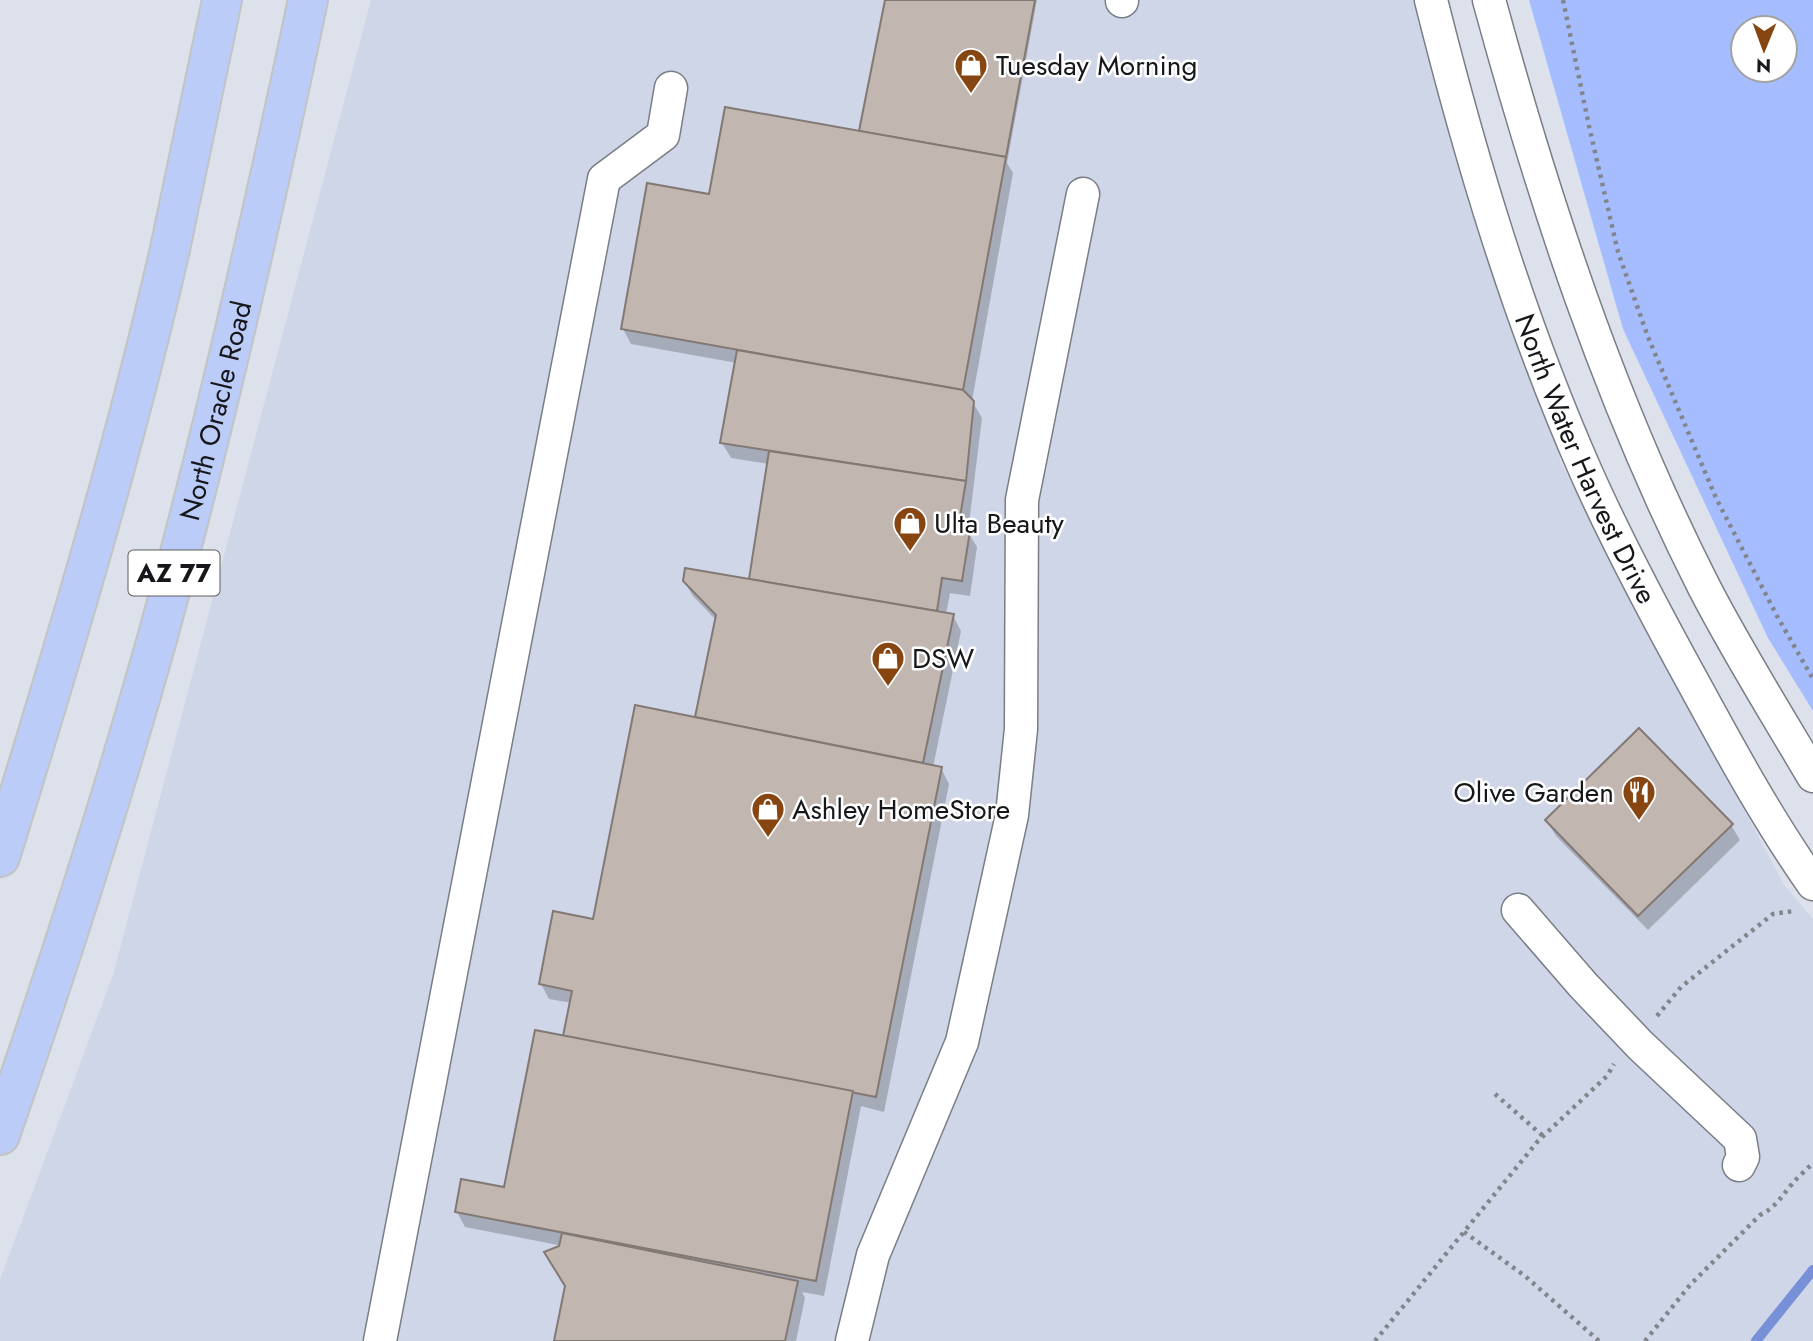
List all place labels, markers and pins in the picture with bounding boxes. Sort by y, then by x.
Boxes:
place label: Tuesday Morning [996,45,1197,86]
shop icon: Tuesday Morning [952,46,990,95]
place label: Ulta Beauty [934,503,1064,544]
shop icon: Ulta Beauty [891,504,929,553]
place label: DSW [912,638,974,679]
shop icon: DSW [869,639,907,688]
place label: Olive Garden [1454,772,1614,813]
restaurant icon: Olive Garden [1620,773,1658,822]
place label: Ashley HomeStore [792,789,1010,830]
shop icon: Ashley HomeStore [749,790,787,839]

